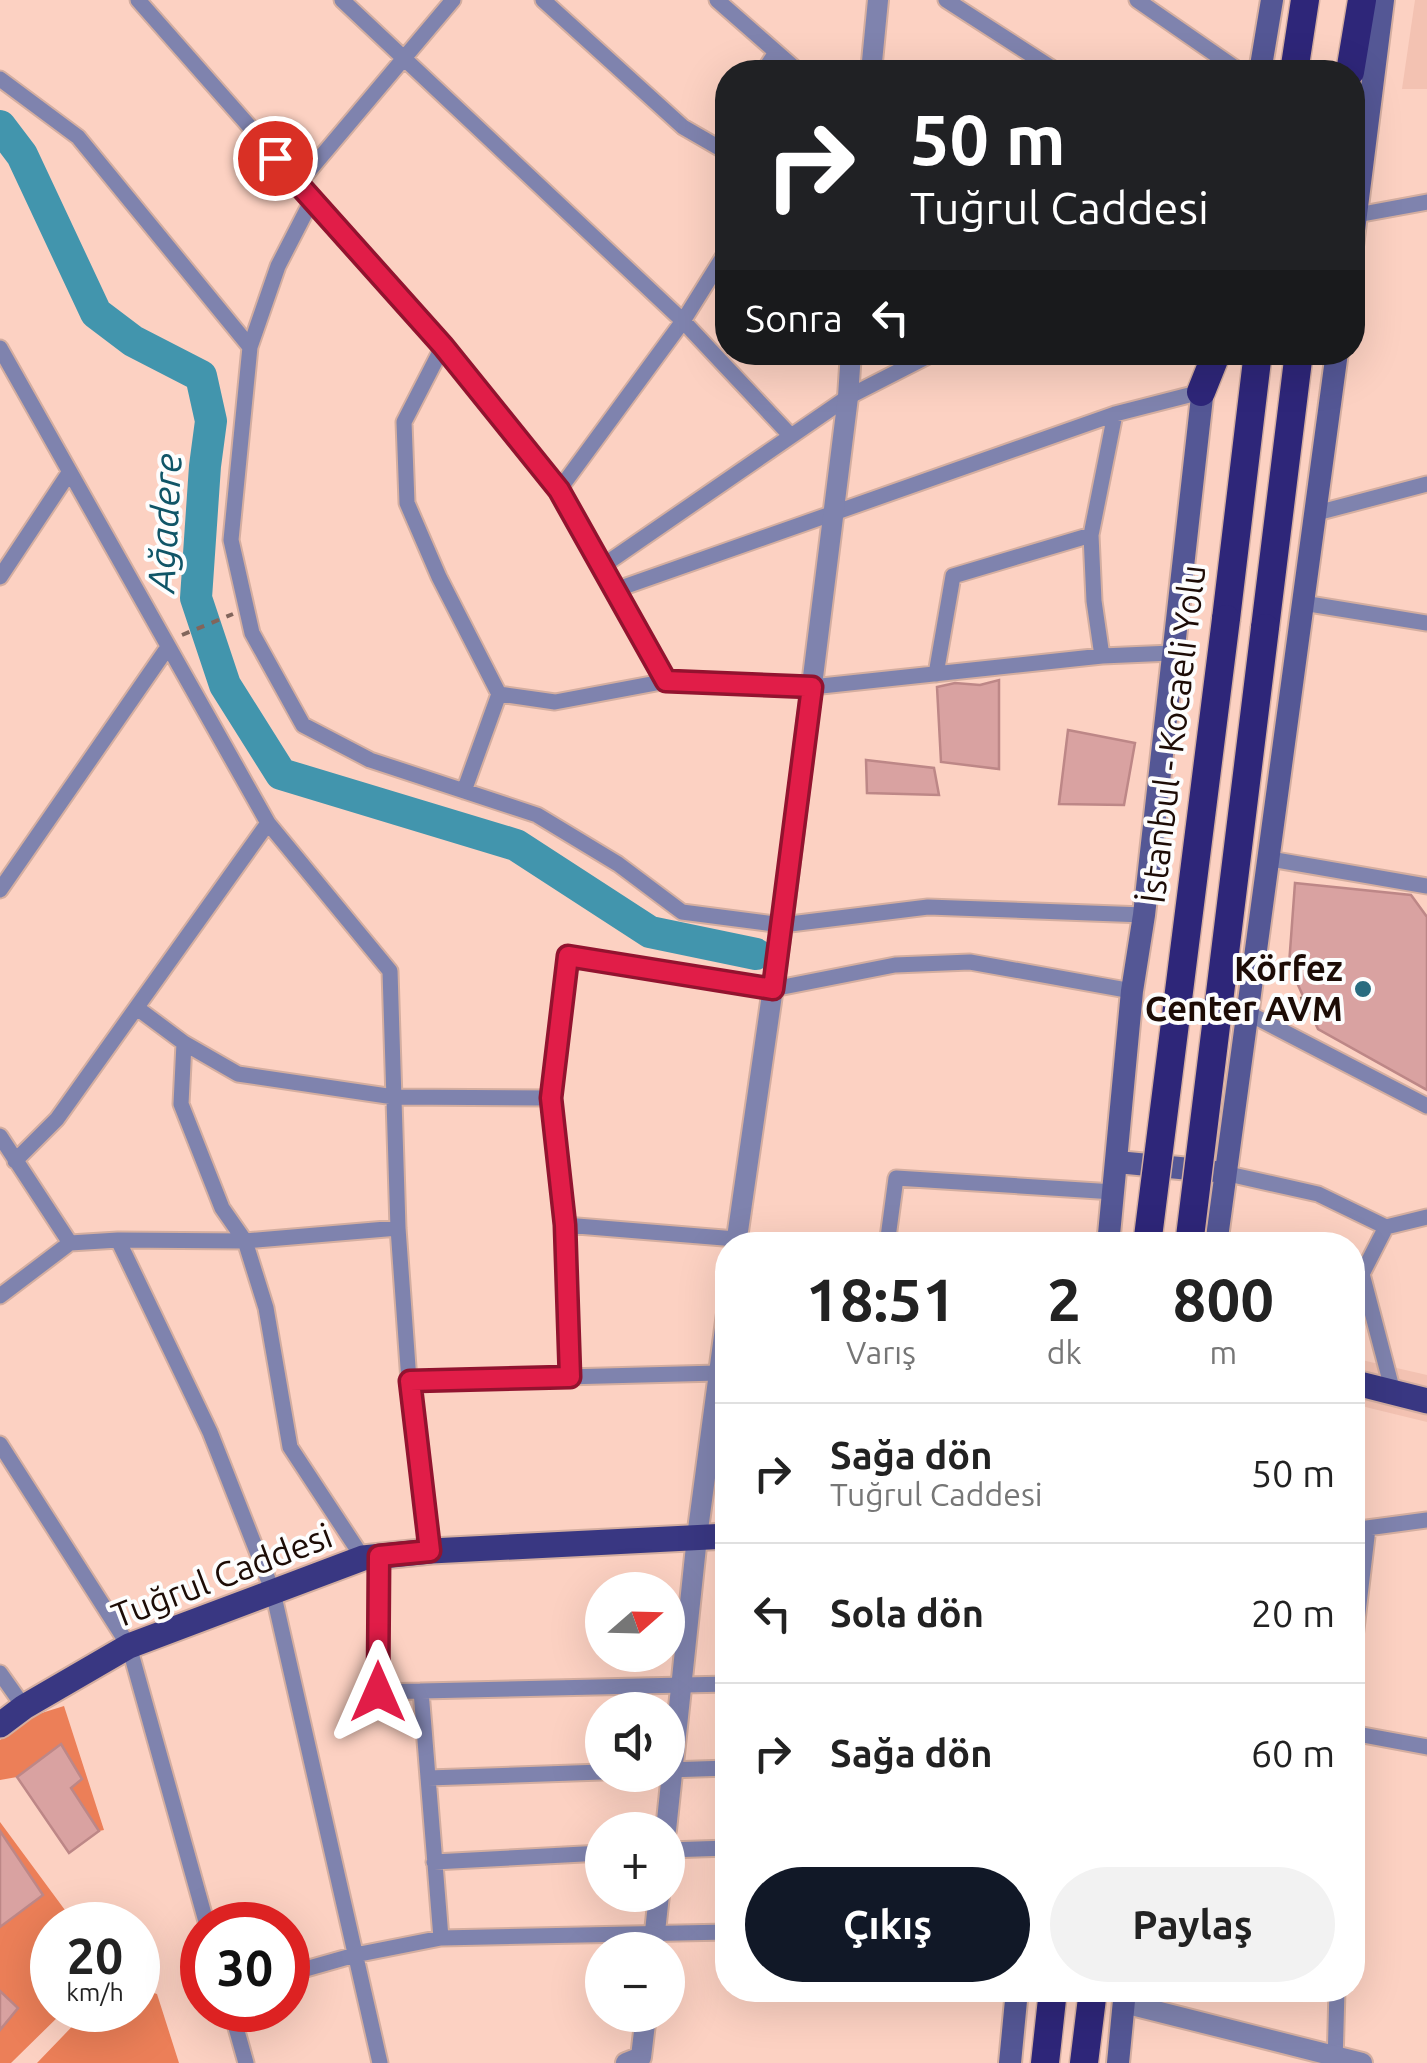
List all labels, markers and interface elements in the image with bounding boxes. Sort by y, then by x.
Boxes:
icon: right [745,100,875,230]
text: 50 m [910,100,1066,178]
pin [233,116,318,201]
icon: arrive [248,131,303,186]
text: Tuğrul Caddesi [910,182,1209,233]
icon: left [863,290,918,345]
text: Sonra [745,297,843,339]
water label: Ağadere [139,452,189,596]
street label: İstanbul - Kocaeli Yolu [1131,562,1213,905]
place label: Körfez Center AVM [1145,948,1343,1028]
marker: Körfez Center AVM [1352,978,1374,1000]
text: 18:51 [806,1265,956,1332]
text: 2 [1047,1265,1081,1332]
text: 800 [1173,1265,1274,1332]
text: Varış [846,1334,916,1370]
text: dk [1047,1334,1082,1370]
text: m [1210,1334,1237,1370]
text: Sağa dön [830,1434,992,1476]
icon: right [745,1446,800,1501]
text: 50 m [1251,1452,1335,1494]
text: Tuğrul Caddesi [830,1476,1043,1512]
street label: Tuğrul Caddesi [106,1515,337,1635]
north arrow [585,1572,685,1672]
map controls [585,1572,685,2032]
icon: left [745,1586,800,1641]
text: Sola dön [830,1592,984,1634]
text: 20 m [1251,1592,1335,1634]
position arrow [326,1640,430,1744]
button: sound [585,1692,685,1792]
icon: right [745,1726,800,1781]
text: Sağa dön [830,1732,992,1774]
text: 60 m [1251,1732,1335,1774]
button: + [585,1812,685,1912]
button: Çıkış [745,1867,1030,1982]
button: Paylaş [1050,1867,1335,1982]
speed limit sign: 30 [180,1902,310,2032]
text: 20 [67,1927,123,1983]
button: − [585,1932,685,2032]
text: km/h [66,1978,124,2006]

